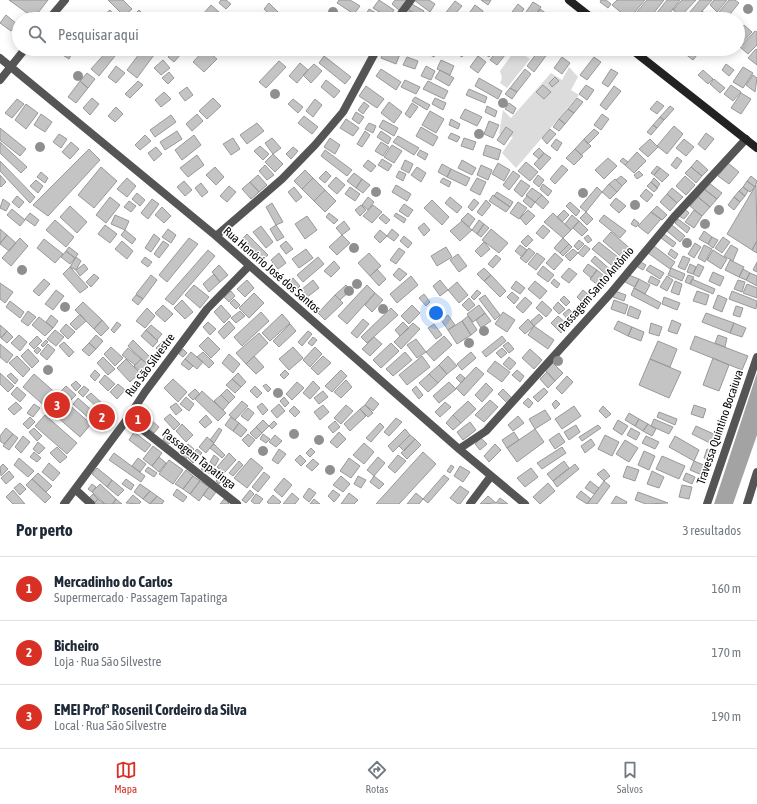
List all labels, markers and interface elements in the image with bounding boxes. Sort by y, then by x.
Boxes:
search box [12,12,745,56]
icon: search [26,23,48,45]
text: Pesquisar aqui [58,26,139,43]
street label: Rua Honório José dos Santos [220,224,324,316]
street label: Passagem Santo Antônio [555,243,637,334]
your location [426,303,446,323]
street label: Rua São Silvestre [122,331,178,399]
street label: Travessa Quintino Bocaiuva [694,368,746,486]
pin: 3 [44,390,70,420]
pin: 2 [89,402,115,432]
pin: 1 [125,404,151,434]
street label: Passagem Tapatinga [159,426,239,492]
text: Por perto [16,520,73,540]
text: 3 resultados [682,523,741,538]
text: Mercadinho do Carlos [54,573,173,590]
text: 1 [26,581,32,596]
text: 160 m [712,581,741,596]
text: Supermercado · Passagem Tapatinga [54,590,227,605]
text: Bicheiro [54,637,99,654]
text: 2 [26,645,32,660]
text: 170 m [712,645,741,660]
text: Loja · Rua São Silvestre [54,654,161,669]
text: EMEI Profª Rosenil Cordeiro da Silva [54,701,247,718]
text: 3 [26,709,32,724]
text: 190 m [712,709,741,724]
text: Local · Rua São Silvestre [54,718,167,733]
tab: Mapa [114,759,137,795]
tab: Rotas [365,759,388,795]
tab: Salvos [617,759,643,795]

